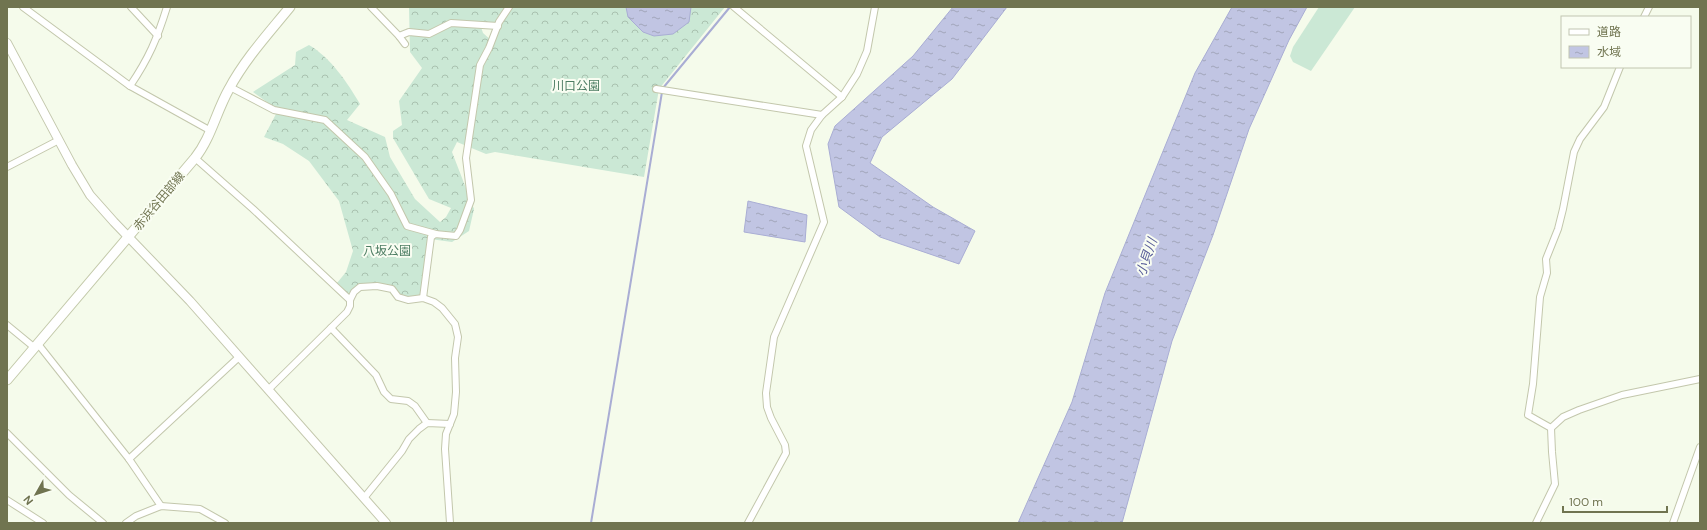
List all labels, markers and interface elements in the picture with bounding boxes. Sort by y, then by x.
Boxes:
legend [1561,16,1691,68]
text: 道路 [1597,24,1621,40]
text: 水域 [1597,44,1621,60]
park label: 川口公園 [552,78,600,94]
street label: 赤浜谷田部線 [130,168,188,234]
water label: 小貝川 [1132,234,1162,278]
park label: 八坂公園 [363,243,411,259]
north arrow [16,474,56,514]
scale bar [1563,488,1667,514]
text: N [20,493,36,508]
text: 100 m [1569,494,1603,510]

